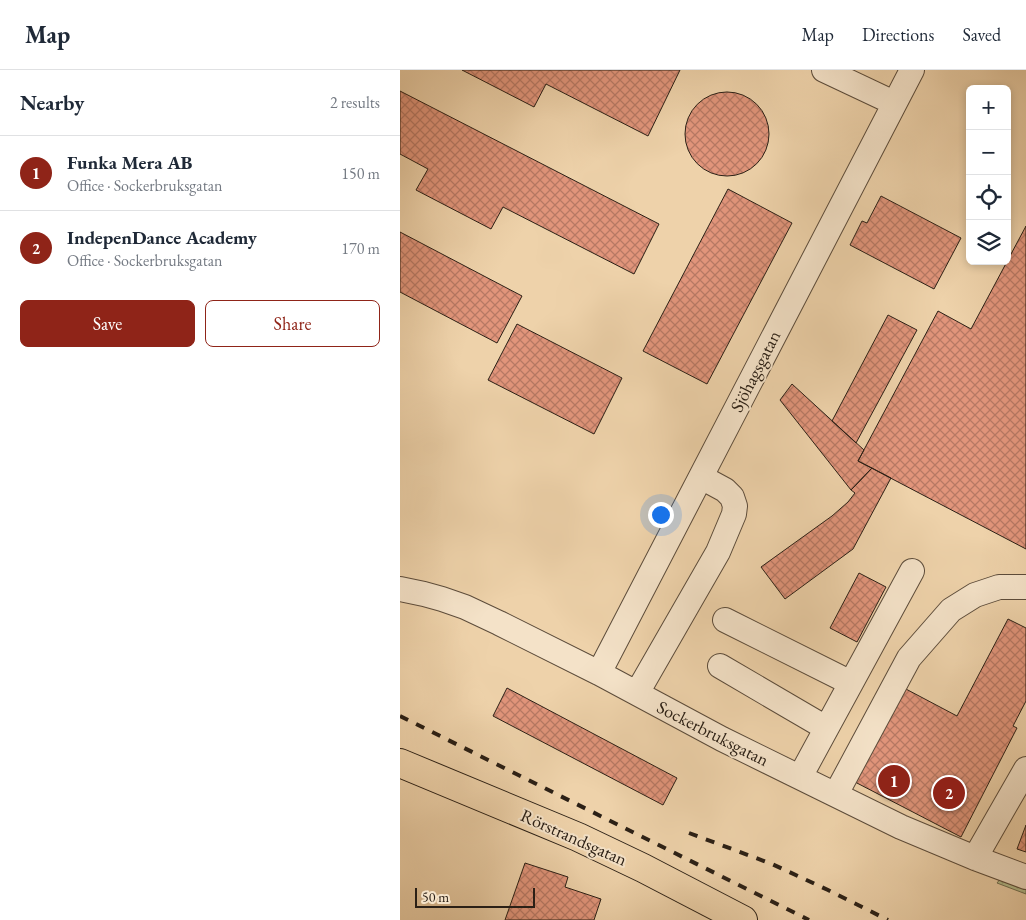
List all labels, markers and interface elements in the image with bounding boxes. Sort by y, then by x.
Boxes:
text: Map [25,19,70,50]
text: Map [802,23,834,46]
text: Directions [862,23,934,46]
text: Saved [962,23,1001,46]
map controls [966,85,1011,265]
button: + [966,85,1011,130]
text: Nearby [20,89,84,116]
text: 2 results [330,92,380,113]
button: − [966,130,1011,175]
text: Funka Mera AB [67,150,192,175]
text: 1 [32,163,40,184]
text: 150 m [341,163,380,184]
text: Office · Sockerbruksgatan [67,175,223,196]
button: locate [966,175,1011,220]
button: layers [966,220,1011,265]
text: IndepenDance Academy [67,225,257,250]
text: 2 [32,238,40,259]
text: 170 m [341,238,380,259]
text: Office · Sockerbruksgatan [67,250,223,271]
button: Save [20,300,195,347]
button: Share [205,300,380,347]
street label: Sjöhagsgatan [725,326,786,416]
your location [648,502,674,528]
street label: Sockerbruksgatan [653,695,773,771]
pin: 1 [878,762,910,800]
pin: 2 [933,774,965,812]
street label: Rörstrandsgatan [517,803,631,871]
scale bar [415,885,535,908]
text: 50 m [422,888,449,906]

